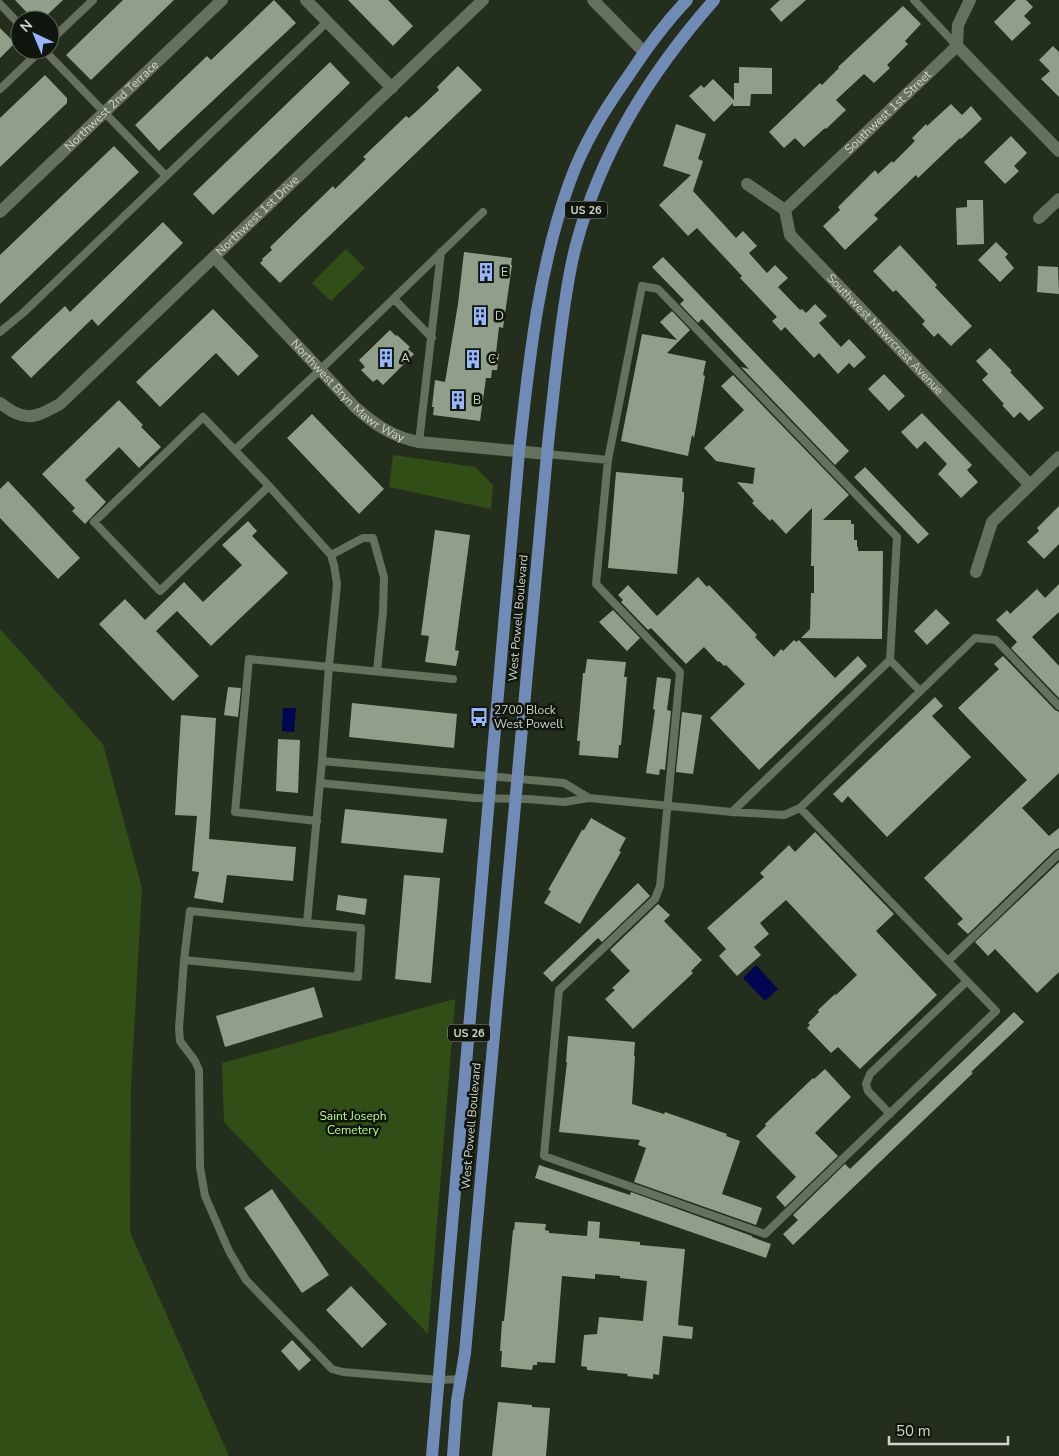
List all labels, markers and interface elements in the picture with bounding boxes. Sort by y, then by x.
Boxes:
north arrow [10,10,60,60]
text: N [16,16,37,36]
street label: Northwest 2nd Terrace [61,57,162,154]
street label: Southwest 1st Street [841,66,935,157]
street label: Northwest 1st Drive [212,172,302,259]
road number: US 26 [565,202,607,218]
building icon: E [475,261,497,283]
place label: E [501,264,508,280]
street label: Southwest Mawrcrest Avenue [823,270,947,398]
building icon: D [469,305,491,327]
place label: D [495,308,504,324]
street label: Northwest Bryn Mawr Way [287,336,408,446]
building icon: A [375,347,397,369]
building icon: C [462,348,484,370]
place label: A [401,350,410,366]
place label: C [488,351,496,367]
building icon: B [447,389,469,411]
place label: B [473,392,481,408]
street label: West Powell Boulevard [504,554,532,682]
place label: 2700 Block West Powell [494,702,564,732]
bus stop icon: 2700 Block West Powell [468,706,490,728]
road number: US 26 [448,1024,490,1042]
street label: West Powell Boulevard [457,1062,485,1190]
park label: Saint Joseph Cemetery [319,1108,387,1138]
scale bar [889,1414,1008,1446]
text: 50 m [896,1421,931,1441]

